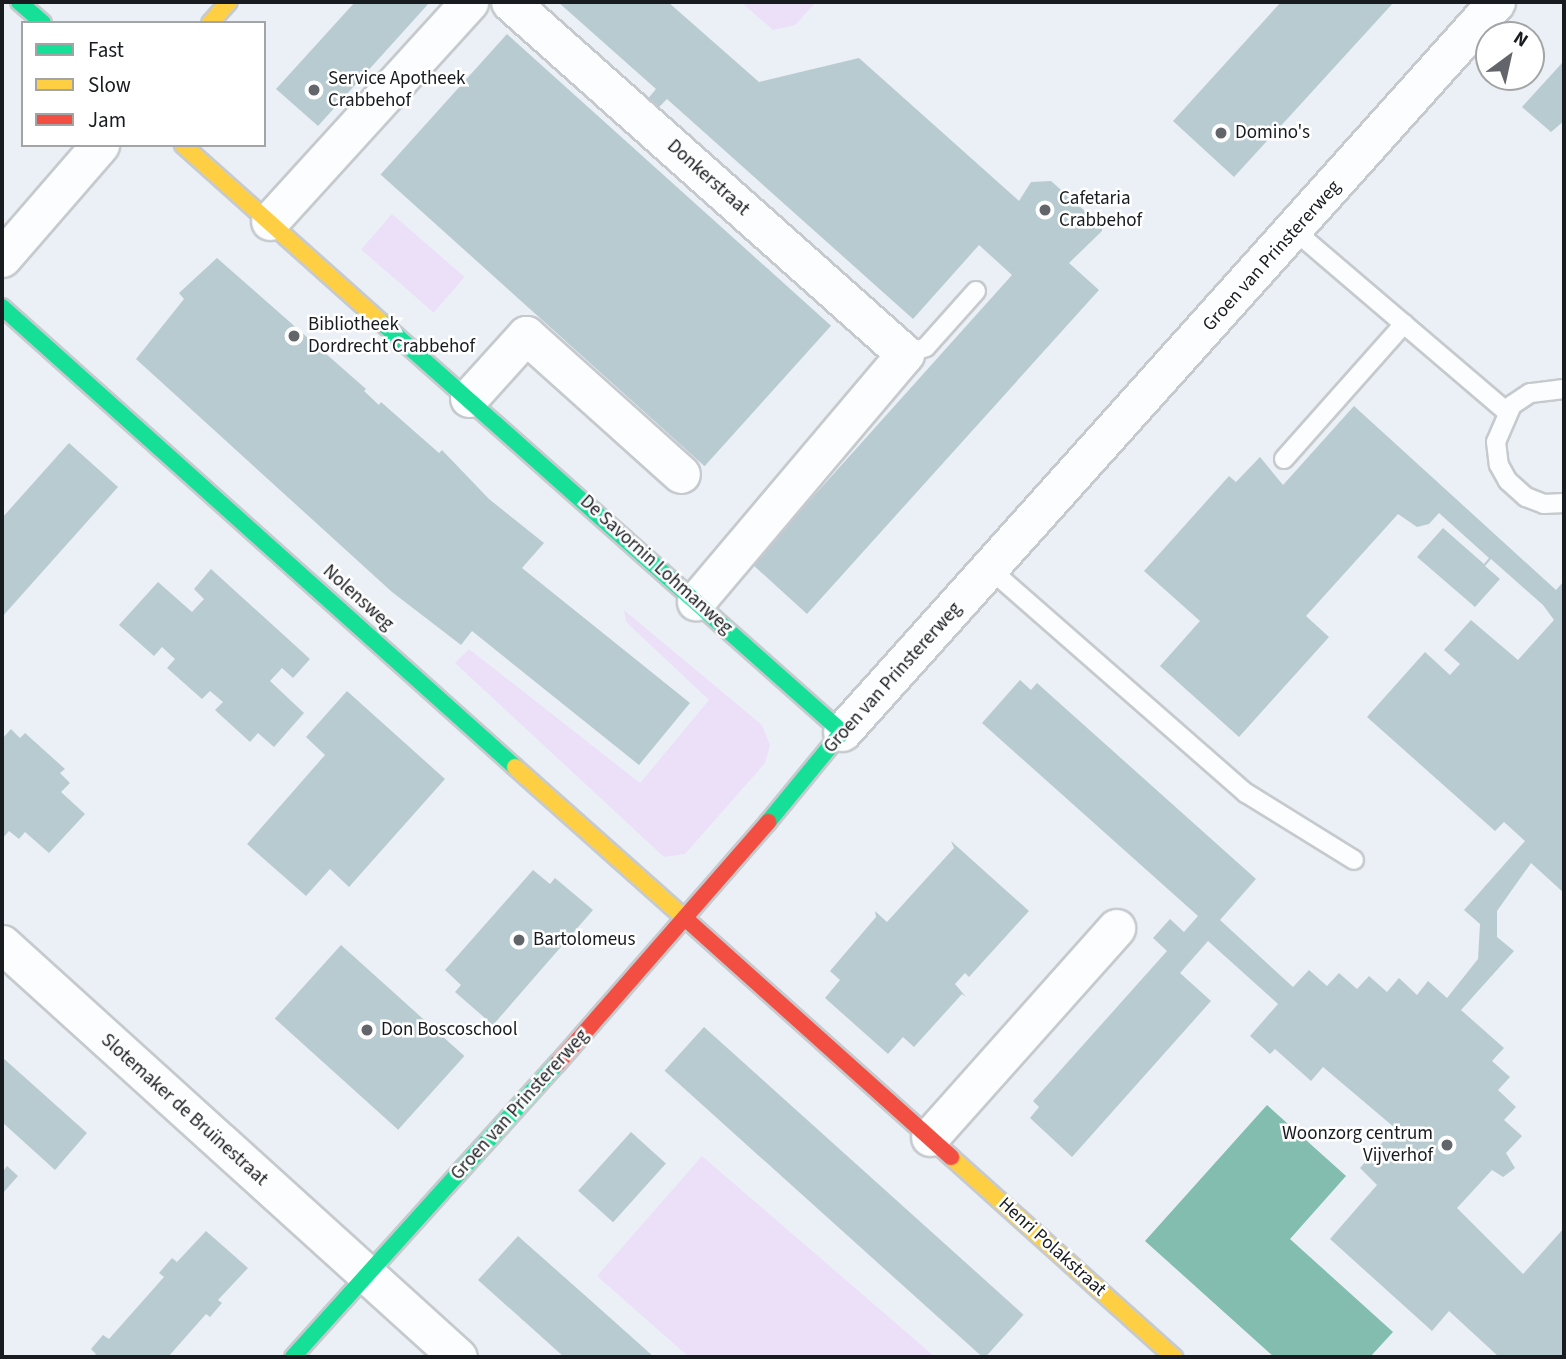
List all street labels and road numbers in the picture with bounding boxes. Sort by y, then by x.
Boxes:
street label: Donkerstraat [662,135,754,221]
street label: Groen van Prinstererweg [1198,176,1346,336]
street label: De Savornin Lohmanweg [575,491,737,639]
street label: Nolensweg [318,560,398,636]
street label: Groen van Prinstererweg [819,598,967,758]
street label: Groen van Prinstererweg [446,1025,594,1185]
street label: Slotemaker de Bruïnestraat [96,1029,272,1191]
street label: Henri Polakstraat [993,1193,1111,1301]

